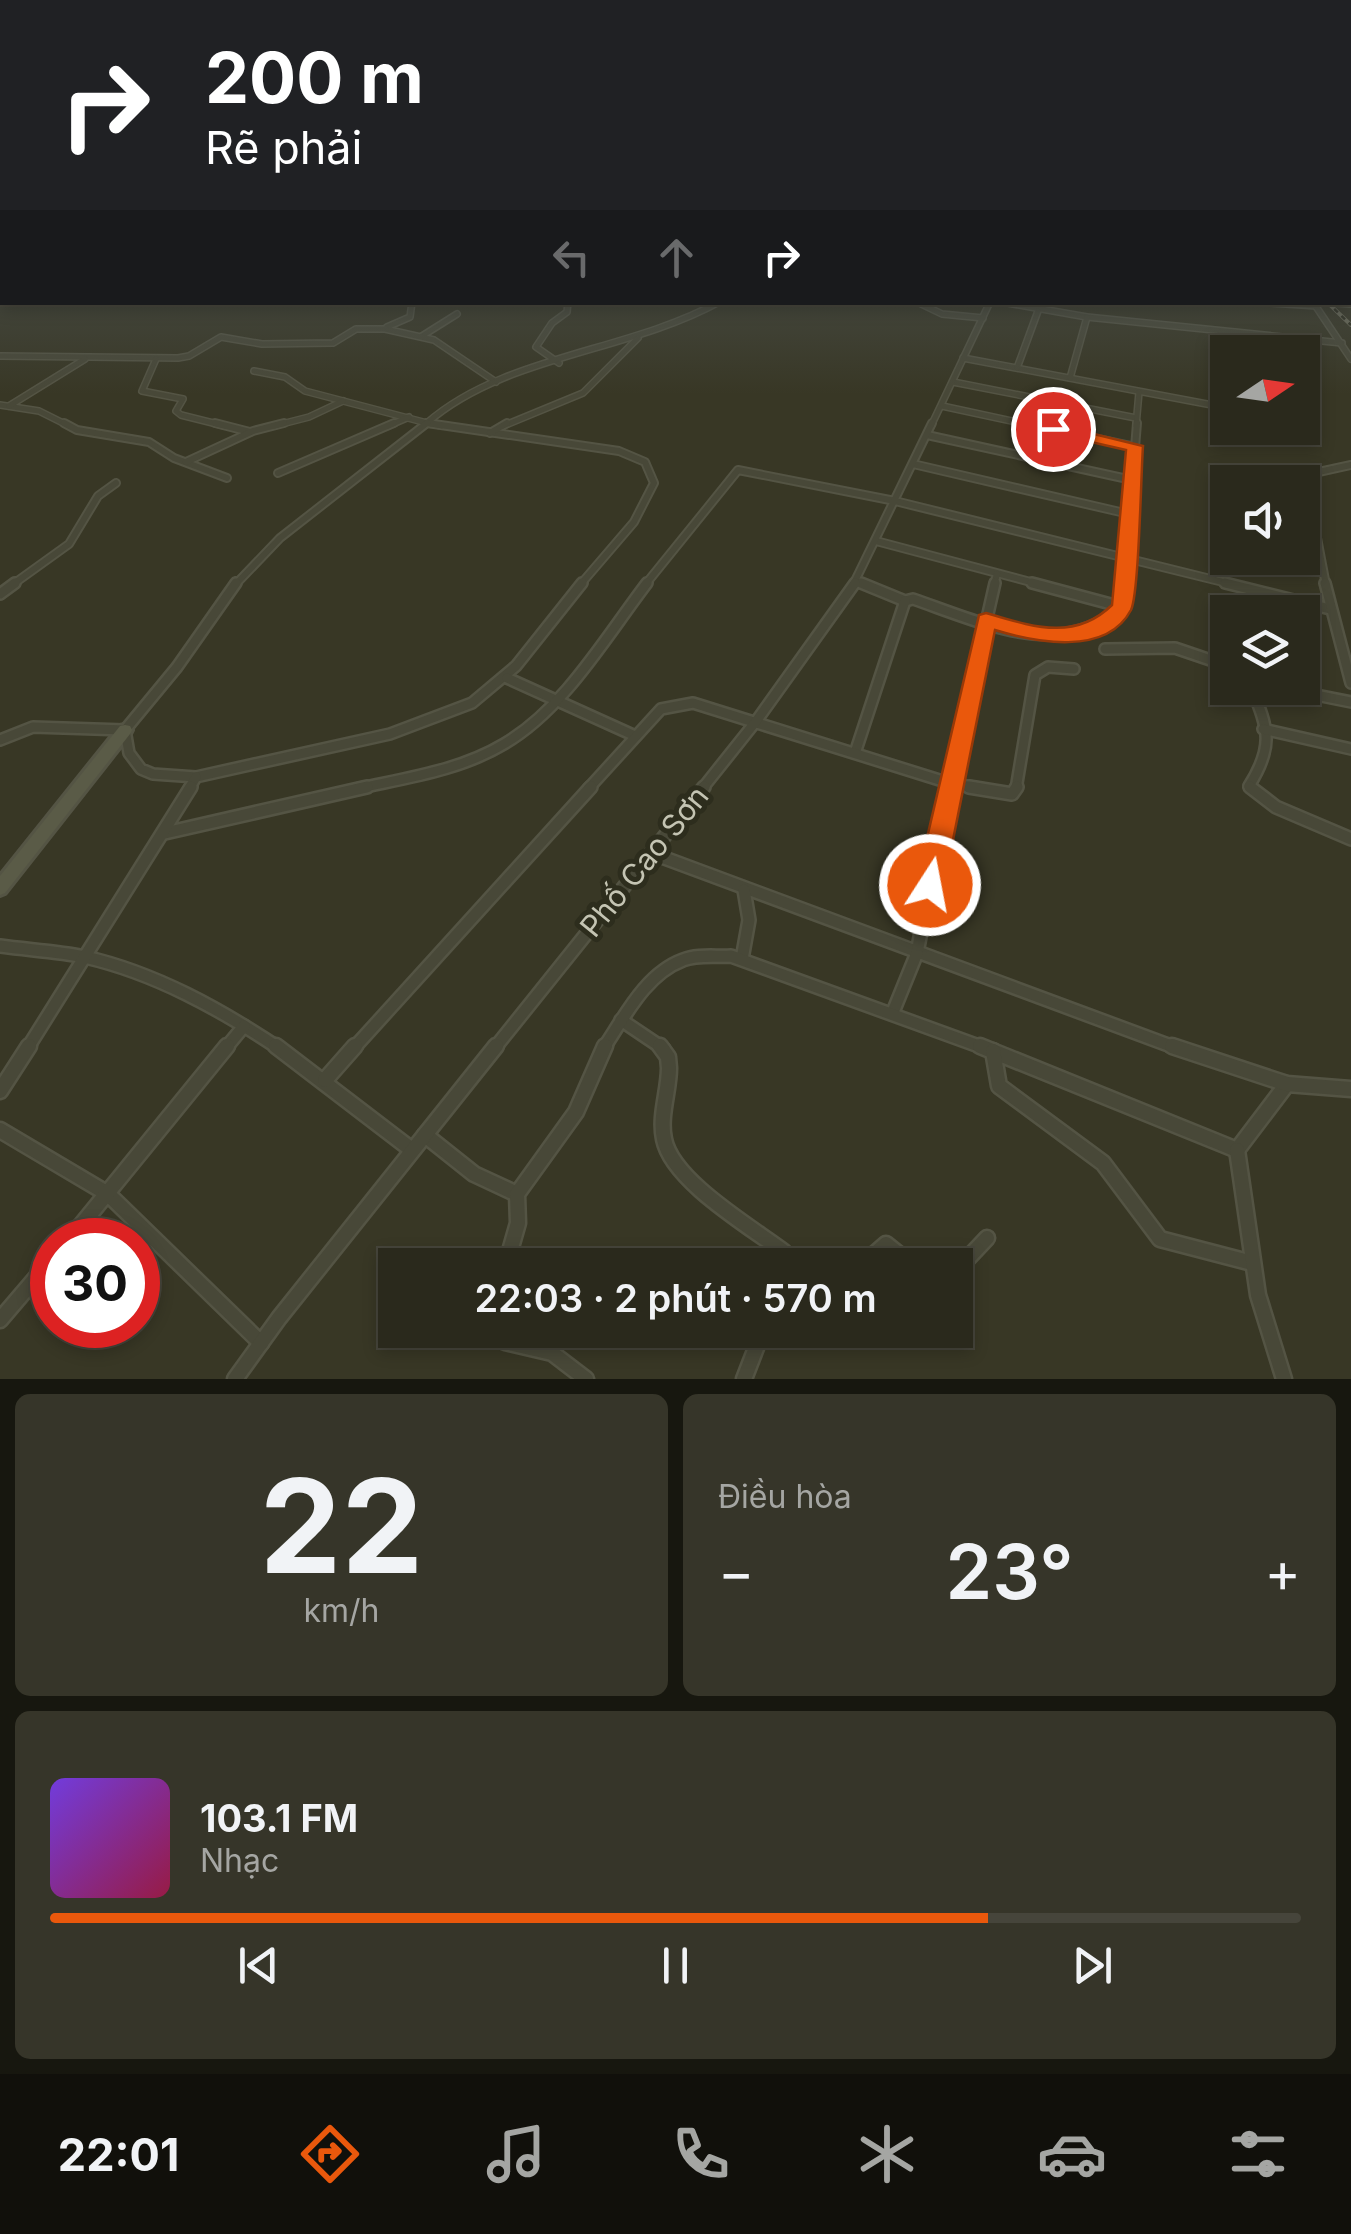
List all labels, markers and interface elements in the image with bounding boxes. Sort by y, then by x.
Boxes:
text: 200 m [205,35,424,120]
icon: right [40,40,170,170]
text: Rẽ phải [205,120,363,175]
icon: left [544,230,599,285]
icon: ahead [649,230,704,285]
icon: right [754,230,809,285]
north arrow [1210,335,1320,445]
map controls [1210,335,1320,705]
pin [1011,387,1096,472]
icon: arrive [1026,402,1081,457]
button: sound [1210,465,1320,575]
button: layers [1210,595,1320,705]
street label: Phố Cao Sơn [572,778,716,944]
position arrow [878,833,982,937]
speed limit sign: 30 [30,1218,160,1348]
text: 22:03 · 2 phút · 570 m [474,1275,877,1321]
text: 22 [260,1447,423,1604]
text: Điều hòa [718,1477,852,1516]
text: 23° [945,1526,1074,1617]
text: − [718,1539,754,1605]
text: + [1265,1539,1301,1605]
text: km/h [303,1591,380,1630]
text: 103.1 FM [200,1795,358,1841]
text: Nhạc [200,1841,279,1880]
icon: previous [231,1938,286,1993]
icon: pause [648,1938,703,1993]
icon: next [1065,1938,1120,1993]
icon: directions [295,2119,365,2189]
icon: music [481,2119,551,2189]
icon: phone [666,2119,736,2189]
icon: climate [852,2119,922,2189]
icon: car [1037,2119,1107,2189]
icon: filters [1223,2119,1293,2189]
text: 22:01 [58,2127,179,2182]

